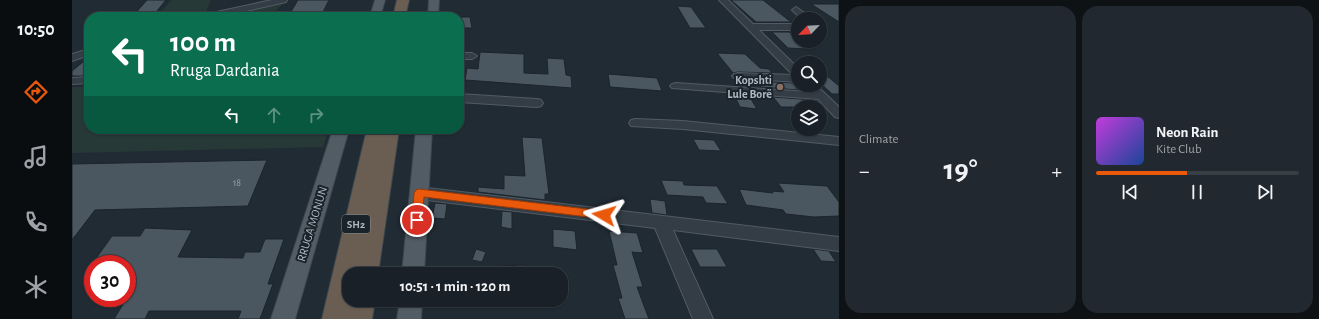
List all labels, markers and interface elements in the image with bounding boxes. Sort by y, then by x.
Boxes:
north arrow [791,12,827,48]
map controls [791,12,827,136]
text: 10:50 [17,21,55,39]
icon: left [104,28,156,80]
text: 100 m [170,29,236,57]
button: search [791,56,827,92]
text: Rruga Dardania [170,62,279,80]
place label: Kopshti Lule Borë [727,74,772,100]
icon: directions [22,78,50,106]
marker: Kopshti Lule Borë [775,82,785,92]
button: layers [791,100,827,136]
icon: left [221,104,243,126]
icon: ahead [263,104,285,126]
icon: right [305,104,327,126]
text: Neon Rain [1156,125,1218,140]
text: Climate [859,133,898,146]
icon: music [22,143,50,171]
text: Kite Club [1156,143,1202,156]
text: 19° [943,155,978,185]
text: − [859,160,870,182]
text: + [1051,160,1062,182]
house number: 18 [233,178,241,188]
icon: previous [1119,181,1141,203]
icon: pause [1186,181,1208,203]
icon: next [1254,181,1276,203]
street label: RRUGA MONUN [295,185,329,263]
position arrow [583,194,625,236]
pin [400,203,434,237]
icon: phone [22,208,50,236]
icon: arrive [406,209,428,231]
road number: SH2 [342,215,370,233]
speed limit sign: 30 [84,255,136,307]
icon: climate [22,273,50,301]
text: 10:51 · 1 min · 120 m [400,279,510,294]

